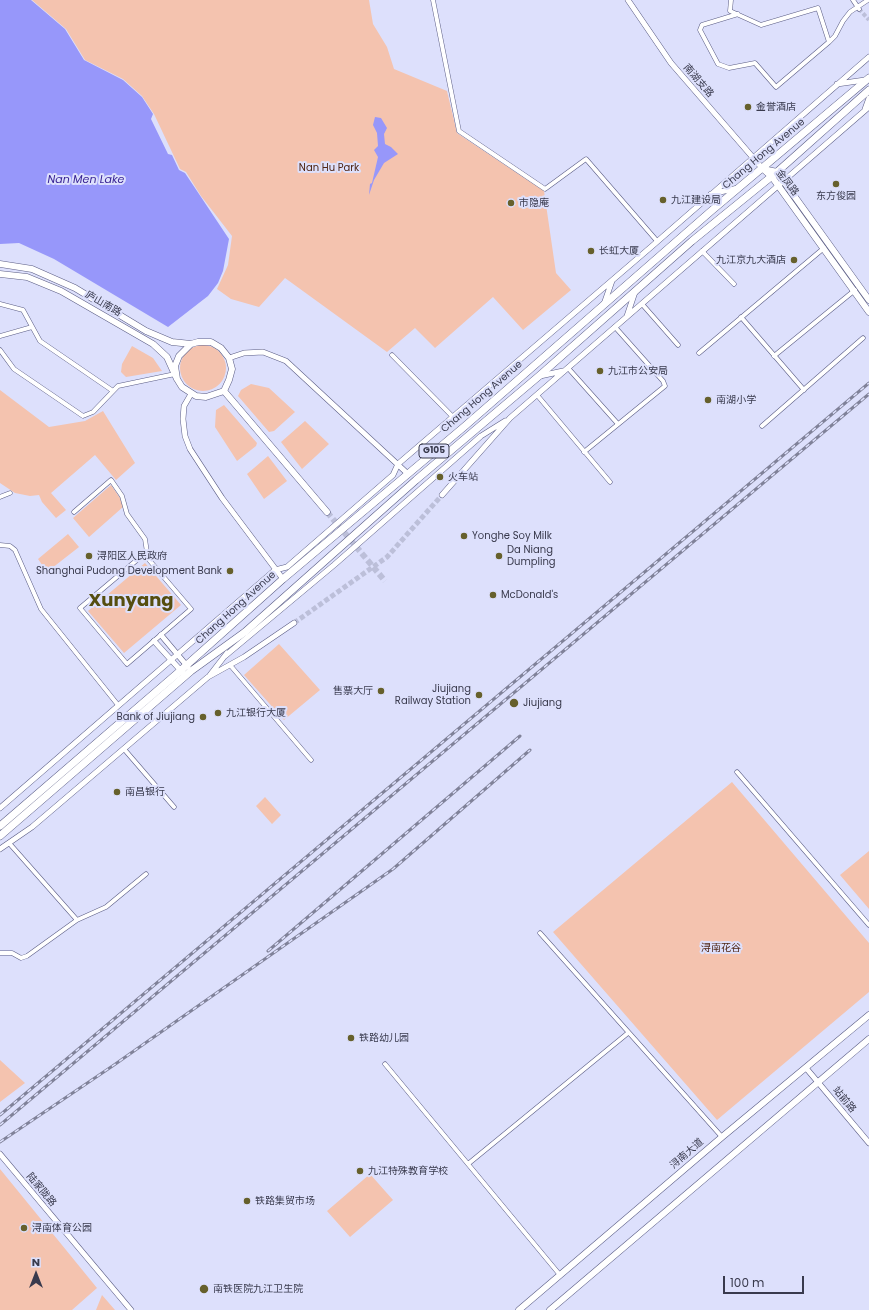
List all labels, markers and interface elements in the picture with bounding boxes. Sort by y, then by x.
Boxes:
street label: 南湖支路 [680,62,716,100]
place label: 金誉酒店 [756,101,796,113]
marker: 金誉酒店 [743,102,753,112]
street label: Chang Hong Avenue [721,116,807,192]
park label: Nan Hu Park [299,162,359,174]
street label: 金凤路 [773,167,801,199]
water label: Nan Men Lake [48,173,124,187]
marker: 东方俊园 [831,179,841,189]
place label: 东方俊园 [816,190,856,202]
place label: 九江建设局 [671,194,721,206]
marker: 九江建设局 [658,195,668,205]
place label: 市隐庵 [519,197,549,209]
marker: 市隐庵 [506,198,516,208]
place label: 长虹大厦 [599,245,639,257]
marker: 长虹大厦 [586,246,596,256]
place label: 九江京九大酒店 [716,254,786,266]
marker: 九江京九大酒店 [789,255,799,265]
street label: 庐山南路 [83,289,123,319]
street label: Chang Hong Avenue [439,359,525,435]
place label: 九江市公安局 [608,365,668,377]
marker: 九江市公安局 [595,366,605,376]
place label: 南湖小学 [716,394,756,406]
marker: 南湖小学 [703,395,713,405]
road number: G105 [419,444,449,458]
place label: 火车站 [448,471,478,483]
marker: 火车站 [435,472,445,482]
place label: Yonghe Soy Milk [472,530,552,542]
marker: Yonghe Soy Milk [459,531,469,541]
place label: Da Niang Dumpling [507,544,556,568]
place label: 浔阳区人民政府 [97,550,167,562]
marker: 浔阳区人民政府 [84,551,94,561]
marker: Da Niang Dumpling [494,551,504,561]
place label: Shanghai Pudong Development Bank [36,565,222,577]
marker: Shanghai Pudong Development Bank [225,566,235,576]
street label: Chang Hong Avenue [194,569,278,647]
place label: McDonald's [501,589,558,601]
district label: Xunyang [88,590,174,612]
marker: McDonald's [488,590,498,600]
place label: Jiujiang Railway Station [395,683,471,706]
place label: 售票大厅 [333,685,373,697]
marker: 售票大厅 [376,686,386,696]
marker: Jiujiang Railway Station [474,690,484,700]
marker: Jiujiang [508,697,520,709]
place label: Jiujiang [523,697,562,709]
place label: 九江银行大厦 [226,707,286,719]
marker: 九江银行大厦 [213,708,223,718]
place label: Bank of Jiujiang [117,711,195,723]
marker: Bank of Jiujiang [198,712,208,722]
place label: 南昌银行 [125,786,165,798]
marker: 南昌银行 [112,787,122,797]
park label: 浔南花谷 [701,942,741,954]
place label: 铁路幼儿园 [359,1032,409,1044]
marker: 铁路幼儿园 [346,1033,356,1043]
street label: 站前路 [830,1085,858,1115]
street label: 浔南大道 [668,1136,706,1172]
place label: 九江特殊教育学校 [368,1165,448,1177]
marker: 九江特殊教育学校 [355,1166,365,1176]
street label: 陆家陇路 [24,1171,58,1209]
place label: 铁路集贸市场 [255,1195,315,1207]
marker: 铁路集贸市场 [242,1196,252,1206]
place label: 浔南体育公园 [32,1222,92,1234]
marker: 浔南体育公园 [19,1223,29,1233]
north arrow [16,1254,56,1294]
text: N [32,1254,40,1270]
scale bar [725,1268,806,1294]
text: 100 m [730,1274,764,1291]
marker: 南铁医院九江卫生院 [198,1283,210,1295]
place label: 南铁医院九江卫生院 [213,1283,303,1295]

